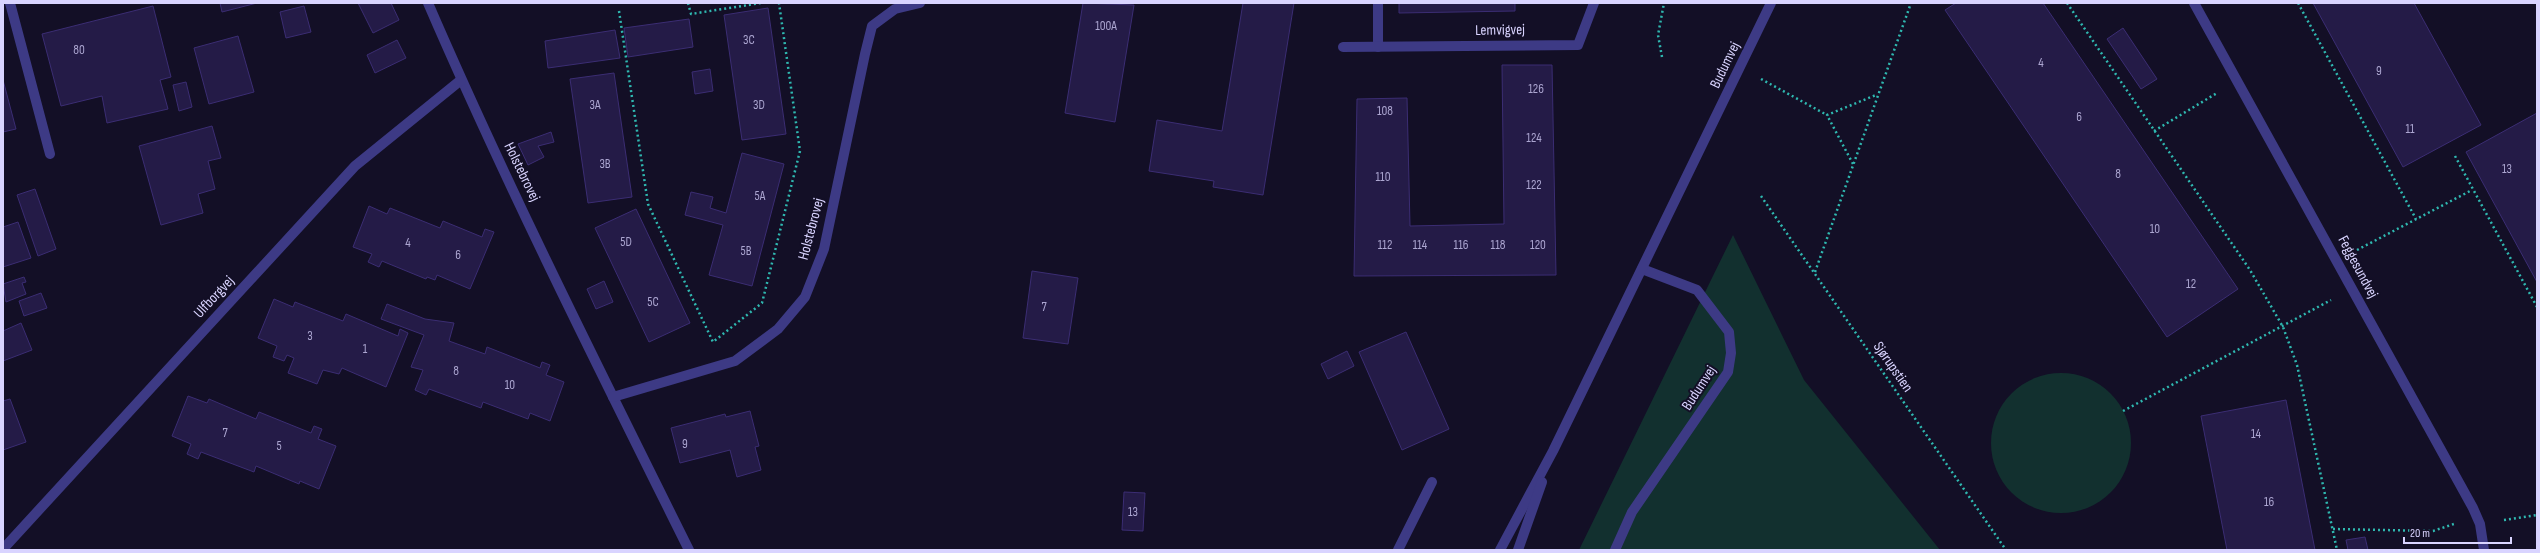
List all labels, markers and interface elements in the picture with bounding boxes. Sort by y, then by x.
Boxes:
house number: 100A [1095,18,1117,34]
street label: Lemvigvej [1475,20,1525,40]
house number: 3C [743,32,755,48]
street label: Budumvej [1706,38,1745,91]
house number: 80 [73,42,85,58]
house number: 4 [2038,55,2044,71]
house number: 9 [2376,63,2382,79]
house number: 126 [1528,81,1544,97]
house number: 3A [589,97,601,113]
house number: 3D [753,97,765,113]
house number: 108 [1377,103,1393,119]
house number: 6 [2076,109,2082,125]
house number: 11 [2405,121,2415,137]
house number: 124 [1526,130,1542,146]
street label: Holstebrovej [500,139,545,205]
house number: 3B [599,156,611,172]
house number: 13 [2502,161,2512,177]
house number: 8 [2115,166,2121,182]
house number: 110 [1376,169,1391,185]
house number: 122 [1526,177,1542,193]
house number: 5A [755,188,766,204]
street label: Holstebrovej [794,196,828,262]
house number: 10 [2150,221,2160,237]
street label: Feggesundvej [2334,232,2383,302]
house number: 5D [620,234,632,250]
house number: 4 [405,235,411,251]
house number: 112 [1378,237,1392,253]
house number: 114 [1413,237,1428,253]
house number: 116 [1454,237,1469,253]
house number: 118 [1491,237,1506,253]
house number: 120 [1530,237,1546,253]
house number: 5B [741,243,752,259]
house number: 6 [455,247,461,263]
street label: Ulfborgvej [190,272,239,322]
house number: 12 [2186,276,2196,292]
house number: 5C [647,294,659,310]
house number: 7 [1041,299,1047,315]
house number: 3 [307,328,313,344]
street label: Sjørupstien [1869,338,1917,396]
house number: 1 [363,341,368,357]
street label: Budumvej [1678,362,1721,414]
house number: 8 [453,363,459,379]
house number: 10 [505,377,515,393]
house number: 7 [222,425,228,441]
house number: 14 [2251,426,2262,442]
house number: 9 [682,436,688,452]
house number: 5 [276,438,282,454]
house number: 16 [2264,494,2274,510]
house number: 13 [1128,504,1138,520]
scale bar [2404,519,2511,545]
text: 20 m [2410,526,2430,541]

